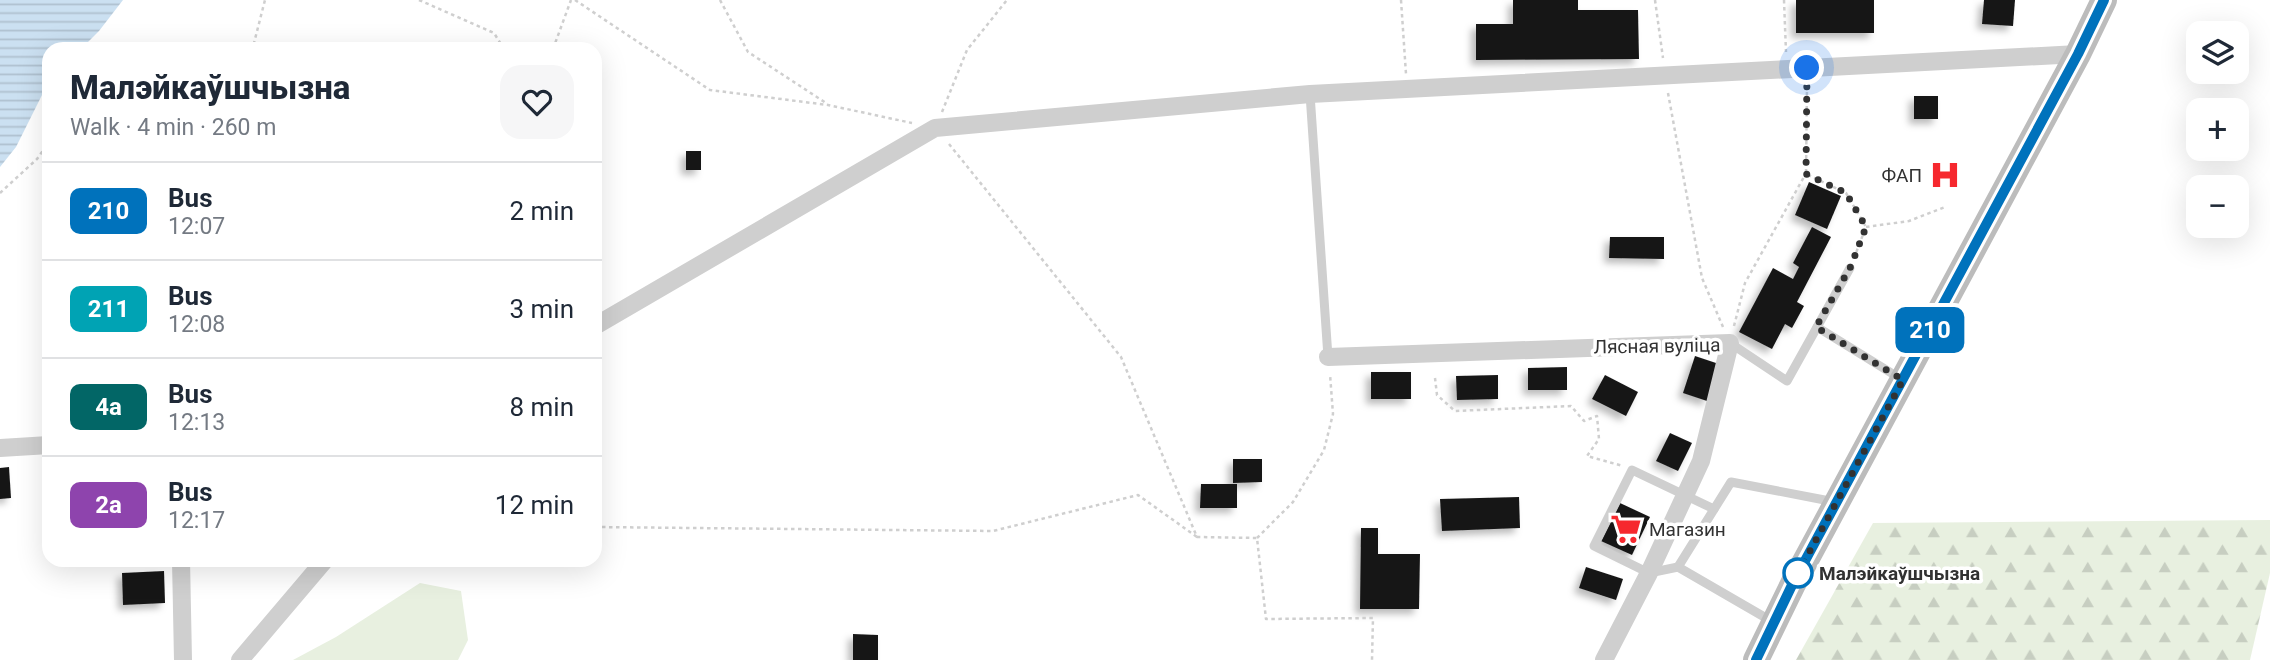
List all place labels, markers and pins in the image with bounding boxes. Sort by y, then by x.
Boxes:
hospital icon: ФАП [1928,158,1962,192]
place label: ФАП [1881,164,1922,187]
supermarket icon: Магазин [1609,512,1643,546]
place label: Магазин [1649,518,1726,541]
marker: Малэйкаўшчызна [1783,558,1813,588]
place label: Малэйкаўшчызна [1819,562,1980,585]

